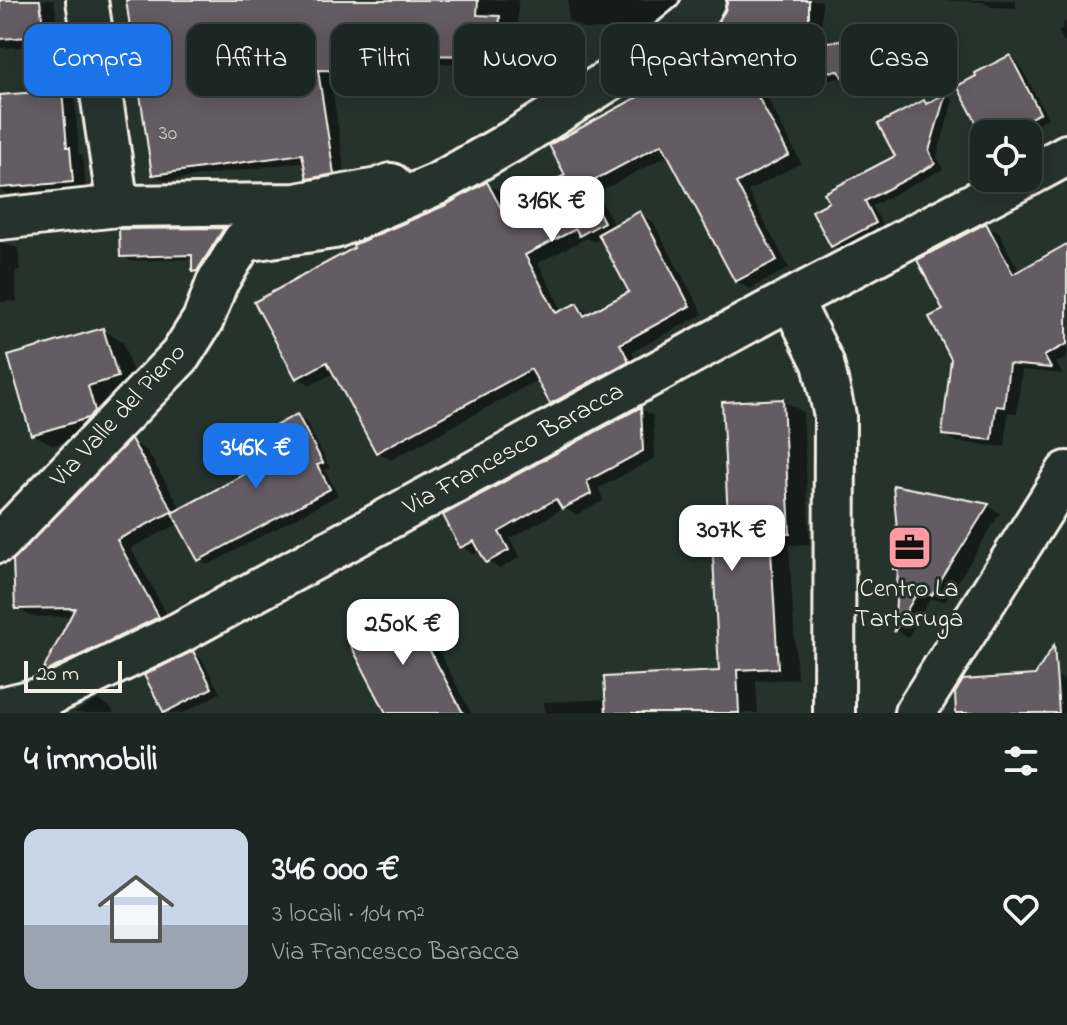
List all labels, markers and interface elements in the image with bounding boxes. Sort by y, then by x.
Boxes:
chip: Compra [24,24,171,96]
chip: Affitta [187,24,315,96]
chip: Filtri [331,24,438,96]
chip: Nuovo [454,24,585,96]
chip: Appartamento [601,24,825,96]
chip: Casa [841,24,957,96]
house number: 30 [159,118,177,150]
map controls [970,120,1042,192]
button: locate [970,120,1042,192]
pin: 316K € [487,176,617,244]
text: 316K € [518,183,586,221]
street label: Via Valle del Pieno [41,335,196,497]
street label: Via Francesco Baracca [396,373,631,527]
pin: 346K € [191,423,321,491]
text: 346K € [221,430,291,468]
pin: 307K € [667,505,797,573]
text: 307K € [697,512,767,550]
office icon: Centro La Tartaruga [885,523,933,571]
place label: Centro La Tartaruga [855,571,963,639]
pin: 250K € [338,599,468,667]
text: 250K € [365,606,441,644]
scale bar [24,657,122,693]
text: 20 m [36,659,79,691]
text: 4 immobili [24,736,158,786]
icon: filters [999,739,1043,783]
text: 346 000 € [272,846,400,896]
icon: home [88,861,184,957]
icon: heart [999,887,1043,931]
text: 3 locali · 104 m² [272,896,425,934]
text: Via Francesco Baracca [272,934,519,972]

